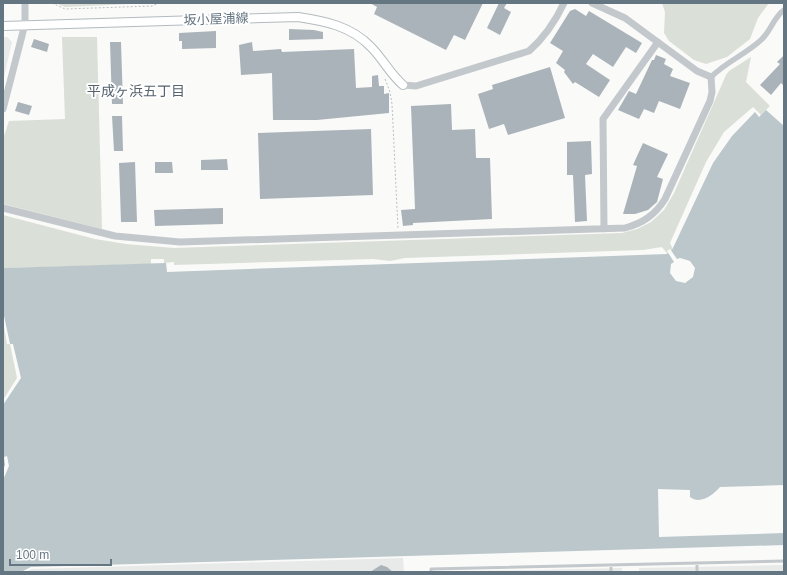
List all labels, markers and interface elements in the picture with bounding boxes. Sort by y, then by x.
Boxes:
street label: 坂小屋浦線 [183,10,249,28]
district label: 平成ヶ浜五丁目 [87,83,185,99]
scale bar [10,541,111,567]
text: 100 m [16,548,49,562]

